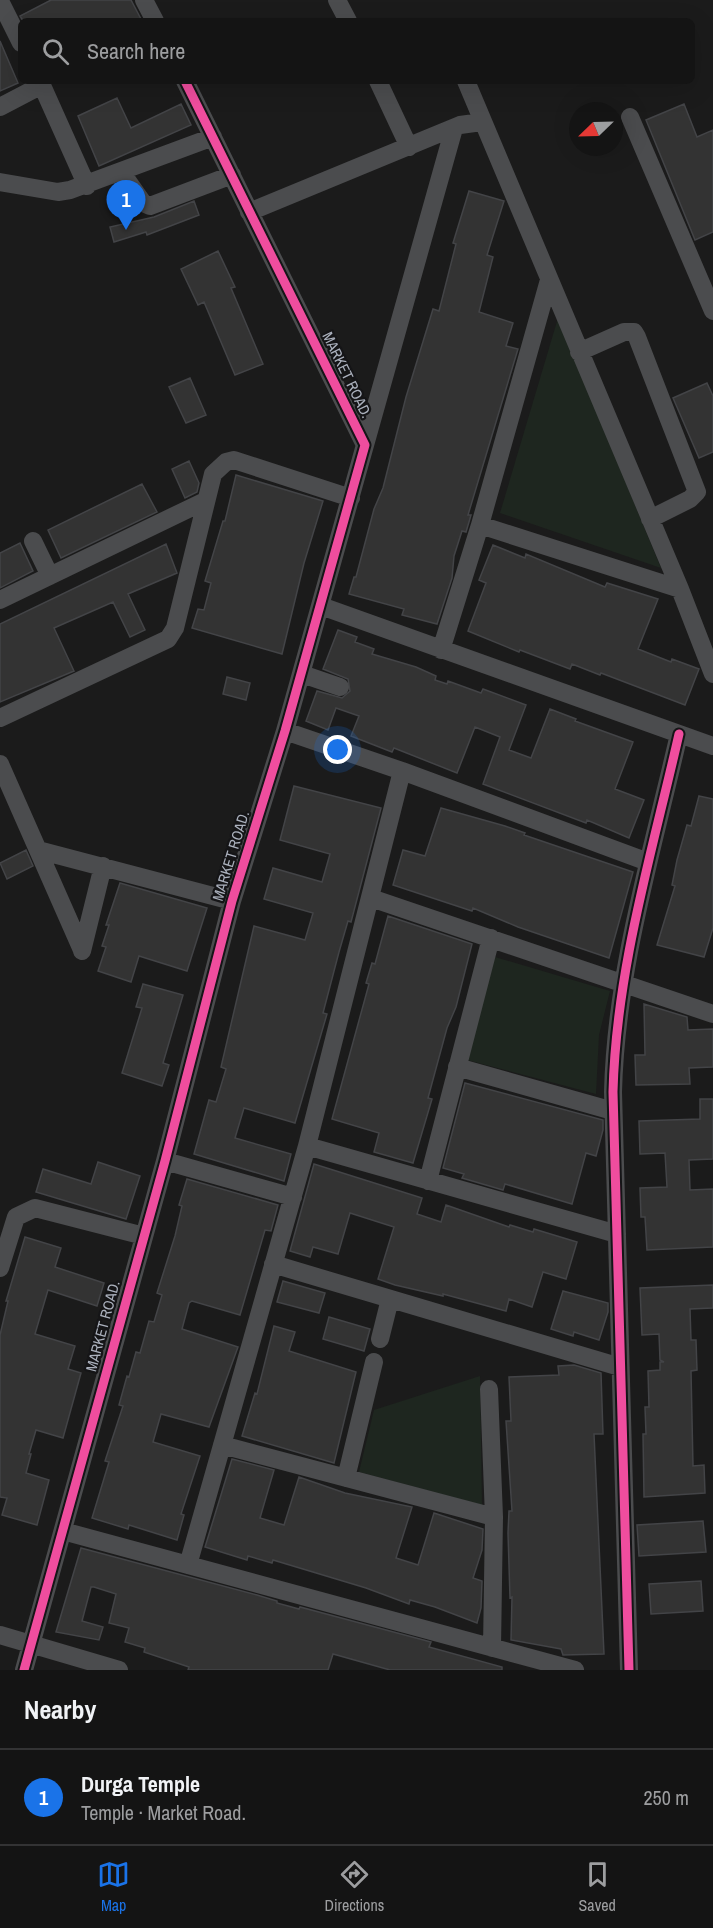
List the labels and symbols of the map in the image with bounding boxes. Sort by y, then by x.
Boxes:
north arrow [569,102,623,156]
pin: 1 [106,180,146,230]
street label: MARKET ROAD. [318,328,377,421]
your location [323,735,352,764]
street label: MARKET ROAD. [207,808,254,904]
street label: MARKET ROAD. [80,1278,125,1374]

